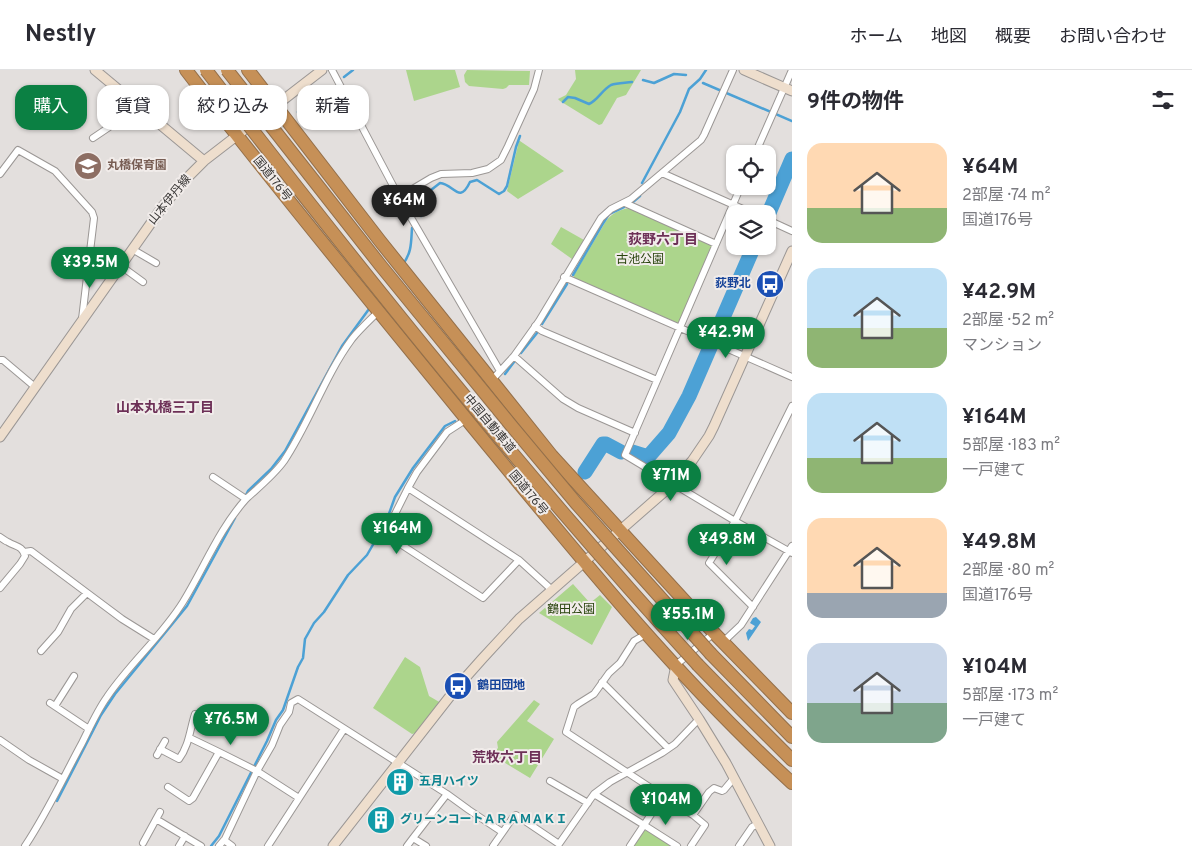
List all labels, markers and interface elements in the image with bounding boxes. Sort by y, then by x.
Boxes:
text: Nestly [25,20,96,50]
text: ホーム [850,26,903,49]
text: 地図 [931,26,967,49]
text: 概要 [995,26,1031,49]
text: お問い合わせ [1059,26,1167,49]
chip: 購入 [15,85,87,130]
chip: 賃貸 [97,85,169,130]
chip: 絞り込み [179,85,287,130]
chip: 新着 [297,85,369,130]
icon: filters [1149,86,1177,114]
text: 9件の物件 [807,89,904,116]
map controls [726,145,776,255]
button: locate [726,145,776,195]
school or university icon: 丸橋保育園 [73,151,103,181]
street label: 国道176号 [249,153,295,205]
text: ¥64M [962,154,1018,181]
place label: 丸橋保育園 [107,158,167,174]
icon: home [847,163,907,223]
street label: 山本伊丹線 [145,172,195,228]
pin: ¥64M [374,184,434,227]
text: 2部屋 · 74 m² [962,186,1050,206]
text: ¥64M [383,191,425,211]
button: layers [726,205,776,255]
text: 国道176号 [962,211,1033,231]
district label: 荻野六丁目 [628,232,698,249]
pin: ¥39.5M [49,246,131,289]
park label: 古池公園 [616,252,664,268]
text: ¥39.5M [62,253,118,273]
bus stop icon: 荻野北 [755,269,785,299]
place label: 荻野北 [715,276,751,292]
text: ¥42.9M [962,279,1036,306]
icon: home [847,288,907,348]
text: 2部屋 · 52 m² [962,311,1054,331]
pin: ¥42.9M [685,316,767,359]
text: ¥42.9M [698,323,754,343]
text: マンション [962,336,1042,356]
street label: 中国自動車道 [460,391,518,457]
district label: 山本丸橋三丁目 [116,400,214,417]
text: ¥164M [962,404,1027,431]
icon: home [847,413,907,473]
text: 5部屋 · 183 m² [962,436,1060,456]
pin: ¥71M [641,460,701,502]
text: 一戸建て [962,461,1026,481]
text: ¥71M [652,466,690,486]
street label: 国道176号 [505,467,551,519]
pin: ¥164M [362,512,432,555]
text: ¥164M [372,519,422,539]
pin: ¥49.8M [686,524,768,566]
text: ¥49.8M [962,529,1036,556]
text: ¥49.8M [699,530,755,550]
icon: home [847,538,907,598]
text: 2部屋 · 80 m² [962,561,1054,581]
text: 国道176号 [962,586,1033,606]
pin: ¥55.1M [647,598,729,641]
park label: 鶴田公園 [547,602,595,618]
text: ¥55.1M [662,605,714,625]
text: ¥104M [962,654,1027,681]
icon: home [847,663,907,723]
bus stop icon: 鶴田団地 [443,671,473,701]
place label: 鶴田団地 [477,678,525,694]
text: 5部屋 · 173 m² [962,686,1058,706]
pin: ¥76.5M [190,704,272,746]
text: ¥76.5M [204,710,258,730]
text: 一戸建て [962,711,1026,731]
district label: 荒牧六丁目 [472,749,542,767]
building icon: 五月ハイツ [385,767,415,797]
place label: 五月ハイツ [419,774,479,790]
pin: ¥104M [631,784,701,826]
text: ¥104M [641,790,691,810]
building icon: グリーンコートＡＲＡＭＡＫＩ [366,805,396,835]
place label: グリーンコートＡＲＡＭＡＫＩ [400,812,567,828]

